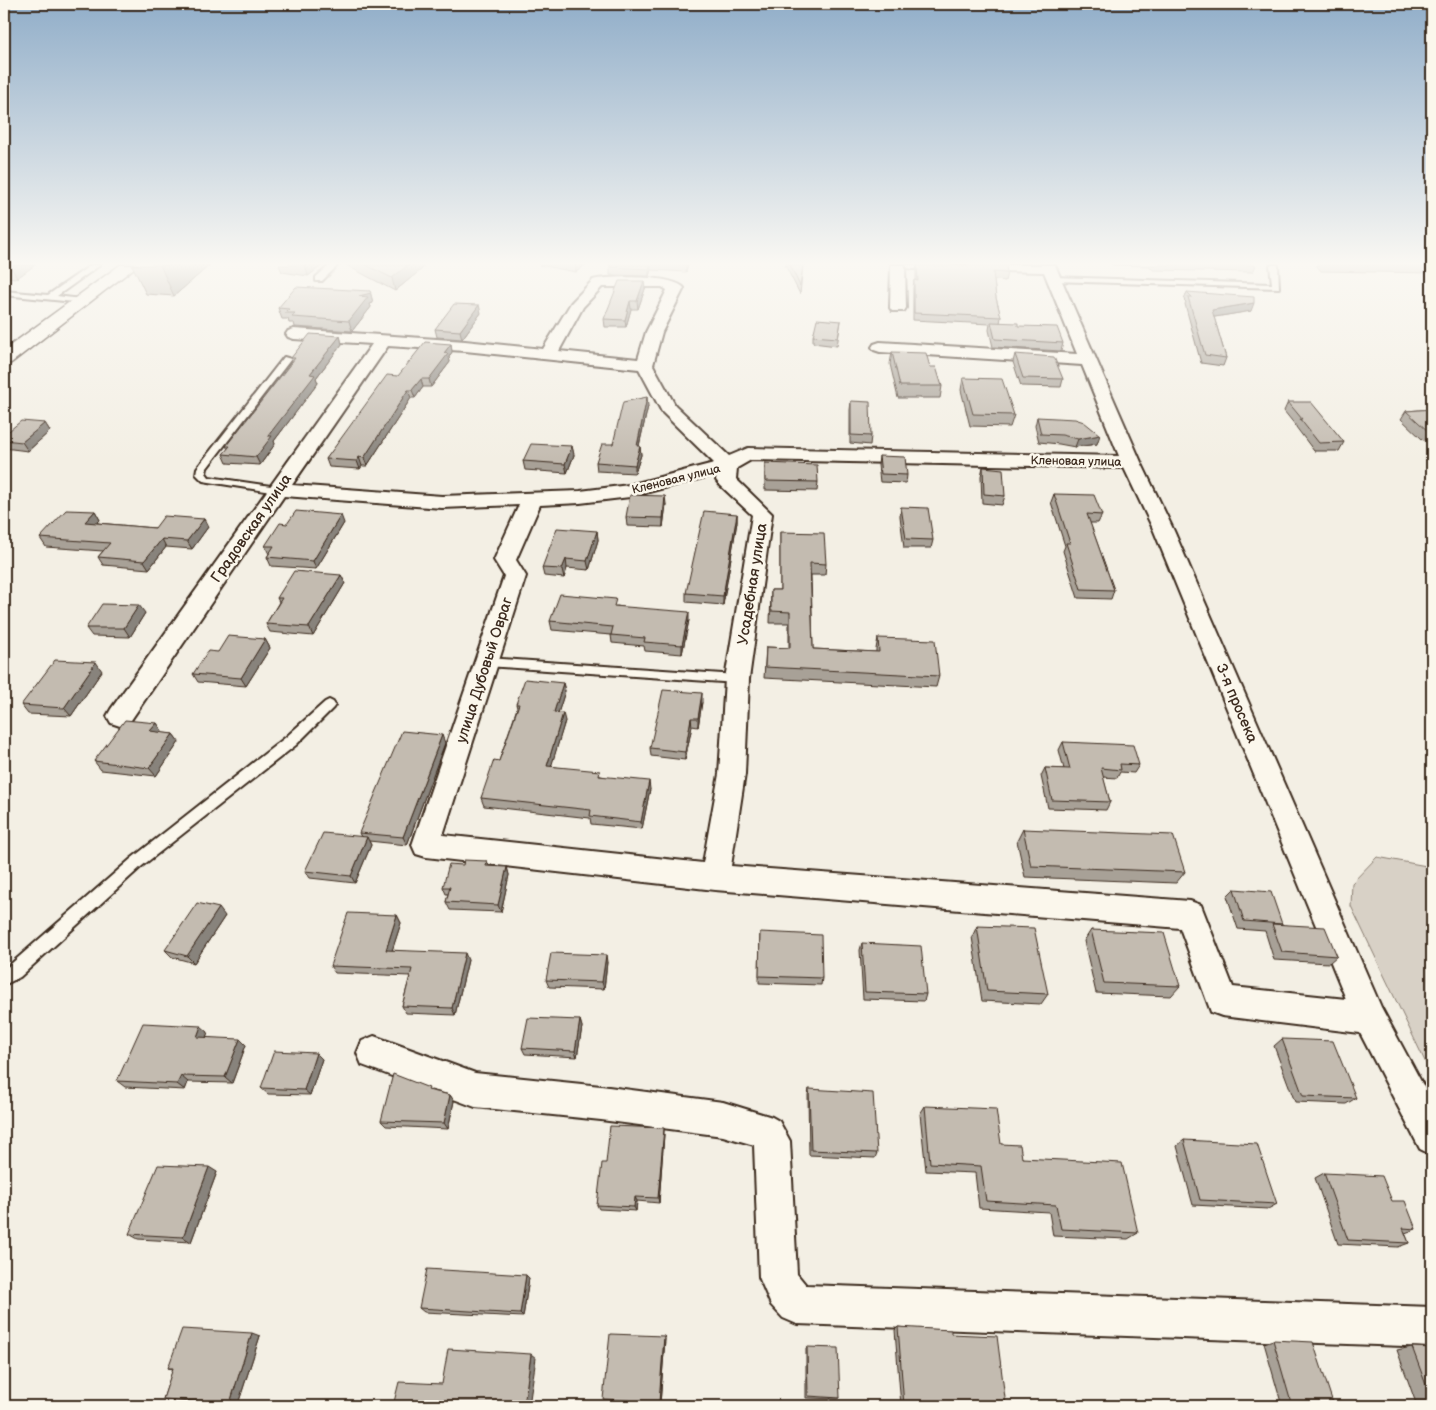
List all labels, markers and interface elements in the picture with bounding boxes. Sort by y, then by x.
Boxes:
street label: Кленовая улица [1030,453,1122,470]
street label: Кленовая улица [630,461,722,498]
street label: Градовская улица [207,470,296,586]
street label: Усадебная улица [733,522,772,646]
street label: улица Дубовый Овраг [452,595,517,745]
street label: 3-я просека [1211,661,1262,746]

